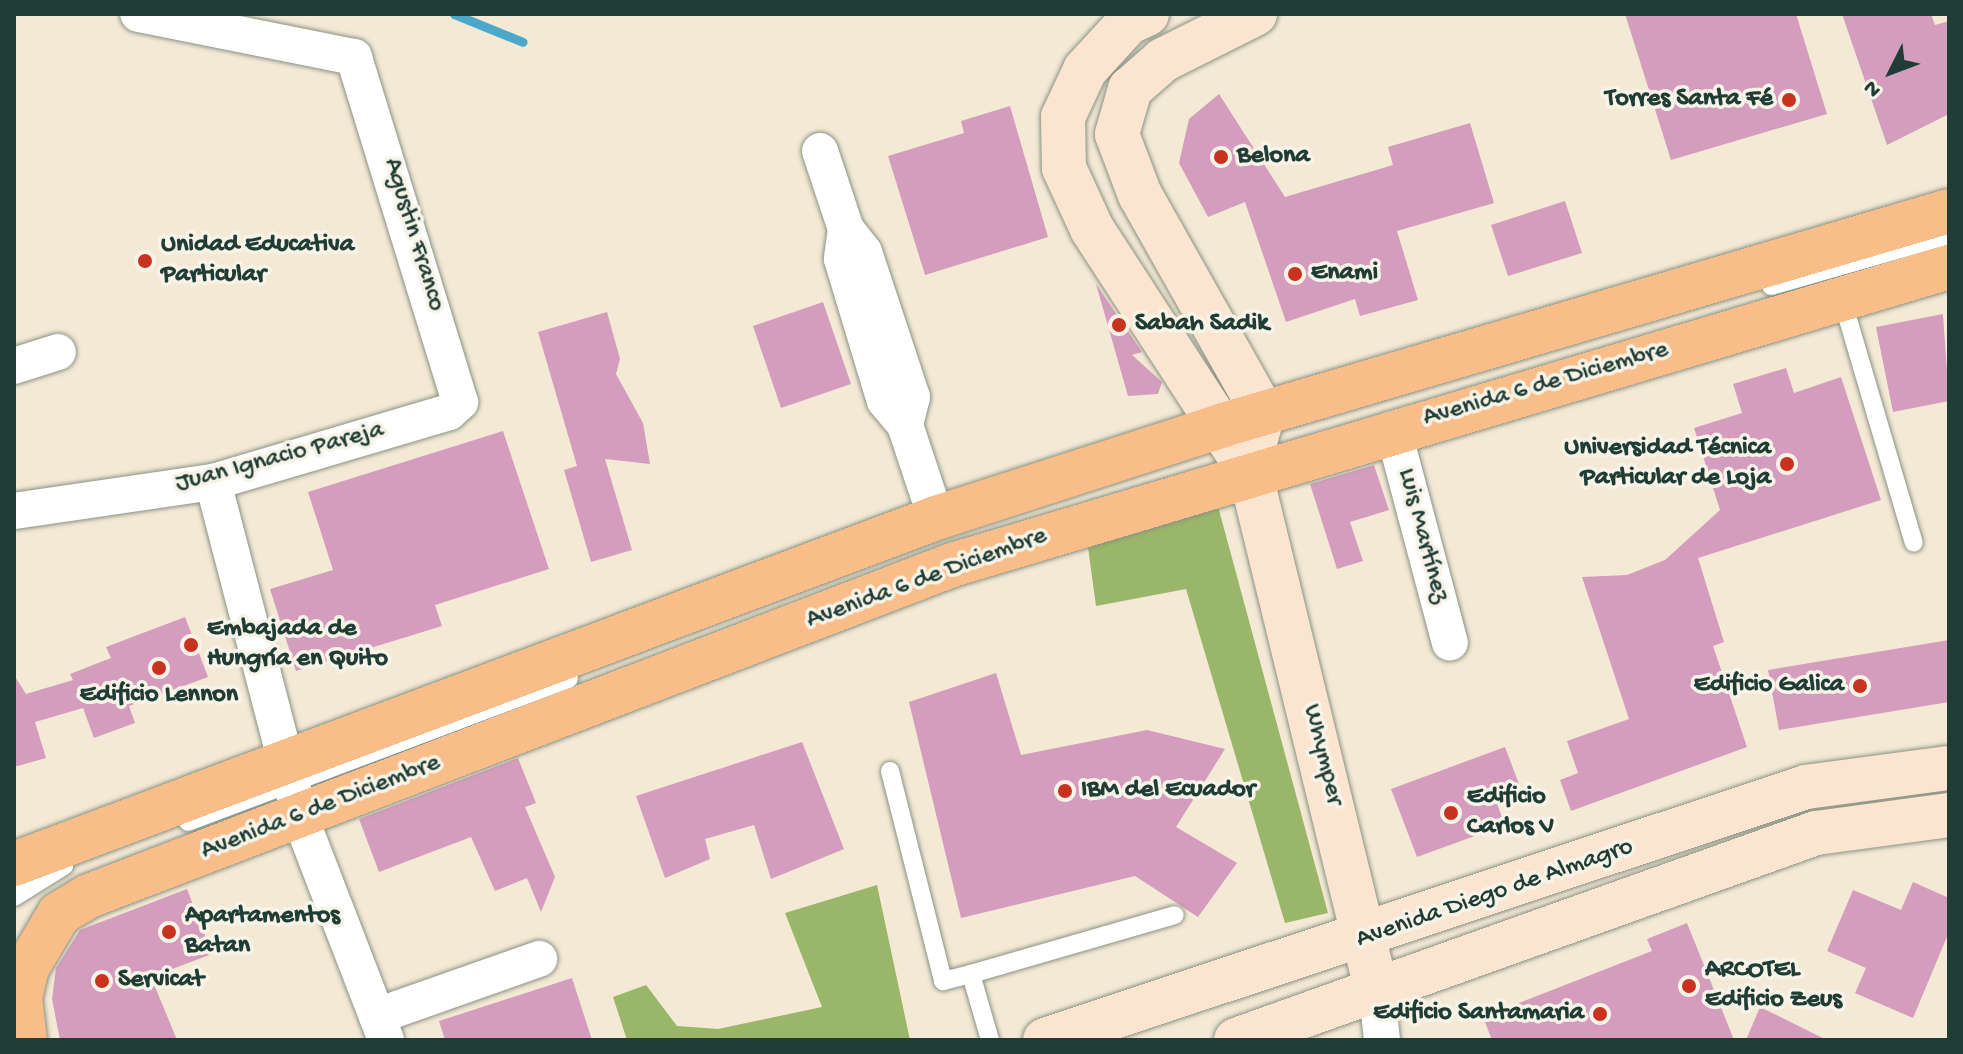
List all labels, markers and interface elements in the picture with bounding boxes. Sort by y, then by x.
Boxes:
north arrow [1851,32,1931,112]
text: N [1859,74,1888,102]
place label: Torres Santa Fé [1605,84,1773,116]
marker: Torres Santa Fé [1780,91,1798,109]
place label: Belona [1237,141,1310,173]
marker: Belona [1212,148,1230,166]
street label: Agustin Franco [375,155,451,315]
place label: Unidad Educativa Particular [161,230,354,292]
marker: Unidad Educativa Particular [136,252,154,270]
place label: Enami [1311,258,1378,290]
marker: Enami [1286,265,1304,283]
place label: Sabah Sadik [1135,309,1269,341]
marker: Sabah Sadik [1110,316,1128,334]
street label: Avenida 6 de Diciembre [1420,335,1672,435]
street label: Juan Ignacio Pareja [172,415,388,501]
place label: Universidad Técnica Particular de Loja [1564,433,1771,494]
marker: Universidad Técnica Particular de Loja [1778,455,1796,473]
street label: Luis Martínez [1389,465,1455,607]
street label: Avenida 6 de Diciembre [803,521,1051,637]
place label: Embajada de Hungría en Quito [207,614,388,676]
marker: Embajada de Hungría en Quito [182,636,200,654]
marker: Edificio Lennon [150,659,168,677]
place label: Edificio Galica [1694,670,1844,702]
marker: Edificio Galica [1851,677,1869,695]
place label: Edificio Lennon [80,680,238,712]
street label: Whymper [1294,701,1350,809]
street label: Avenida 6 de Diciembre [197,748,445,868]
place label: IBM del Ecuador [1081,775,1255,807]
marker: IBM del Ecuador [1056,782,1074,800]
place label: Edificio Carlos V [1467,782,1554,844]
marker: Edificio Carlos V [1442,804,1460,822]
street label: Avenida Diego de Almagro [1352,832,1638,956]
place label: Apartamentos Batan [185,901,340,962]
marker: Apartamentos Batan [160,923,178,941]
place label: ARCOTEL Edificio Zeus [1705,955,1842,1016]
place label: Servicat [118,965,204,997]
marker: Servicat [93,972,111,990]
marker: ARCOTEL Edificio Zeus [1680,977,1698,995]
place label: Edificio Santamaria [1373,998,1584,1030]
marker: Edificio Santamaria [1591,1005,1609,1023]

